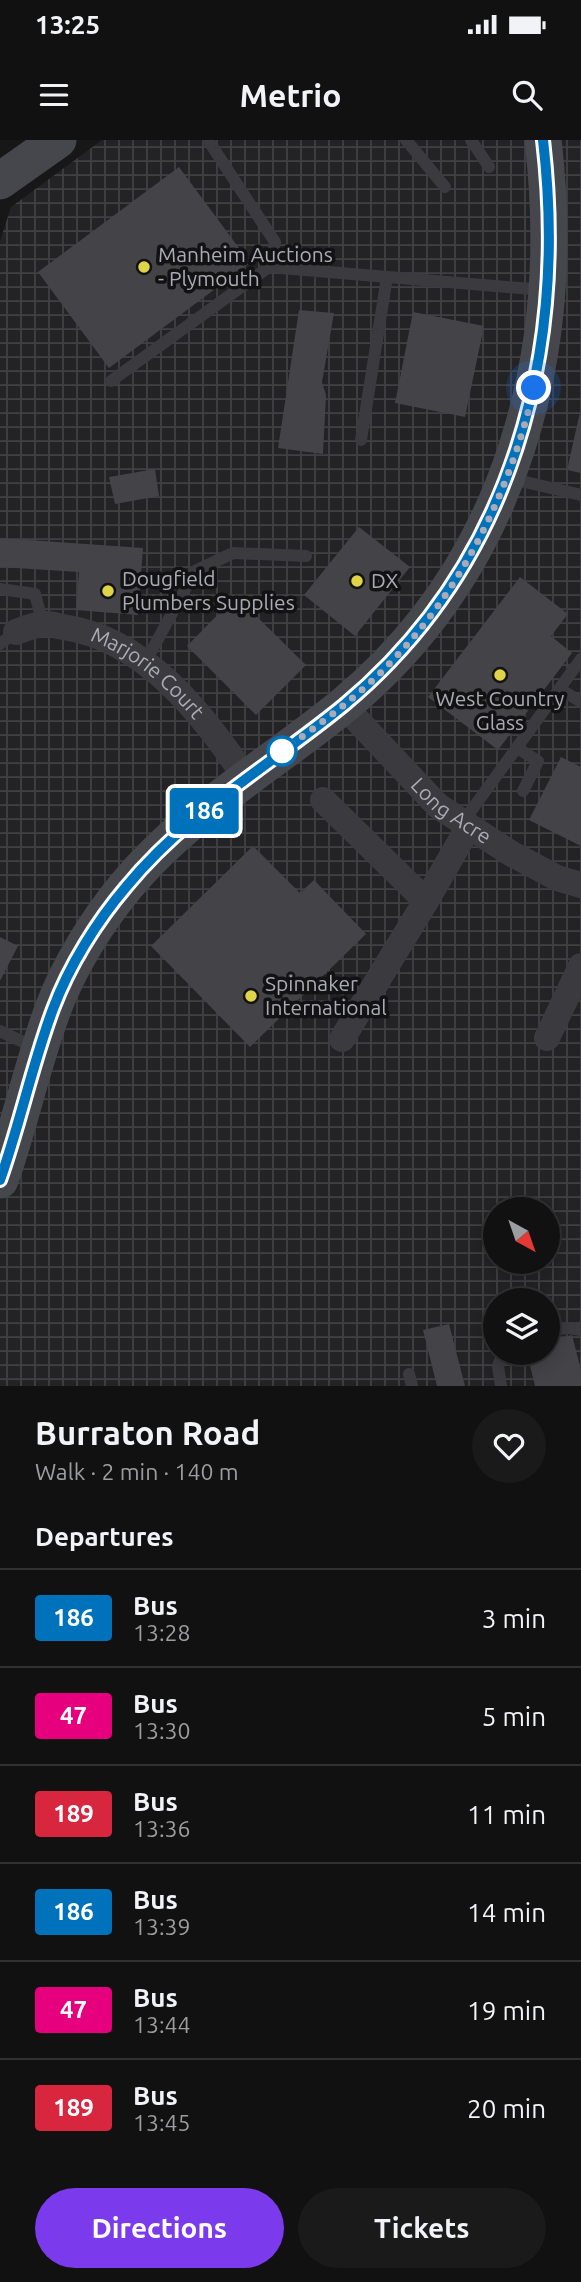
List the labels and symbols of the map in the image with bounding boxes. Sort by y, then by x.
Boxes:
place label: Manheim Auctions - Plymouth [158,242,333,290]
marker: Manheim Auctions - Plymouth [136,259,152,275]
your location [516,370,551,405]
place label: Dougfield Plumbers Supplies [122,566,295,614]
place label: DX [371,568,398,592]
marker: DX [349,573,365,589]
marker: Dougfield Plumbers Supplies [100,583,116,599]
street label: Marjorie Court [88,622,210,723]
marker: West Country Glass [492,667,508,683]
place label: West Country Glass [436,686,564,734]
unlabelled marker [267,736,297,766]
street label: Long Acre [407,772,496,848]
line badge: 186 [164,788,244,834]
place label: Spinnaker International [265,971,387,1019]
marker: Spinnaker International [243,988,259,1004]
north arrow [483,1197,560,1274]

